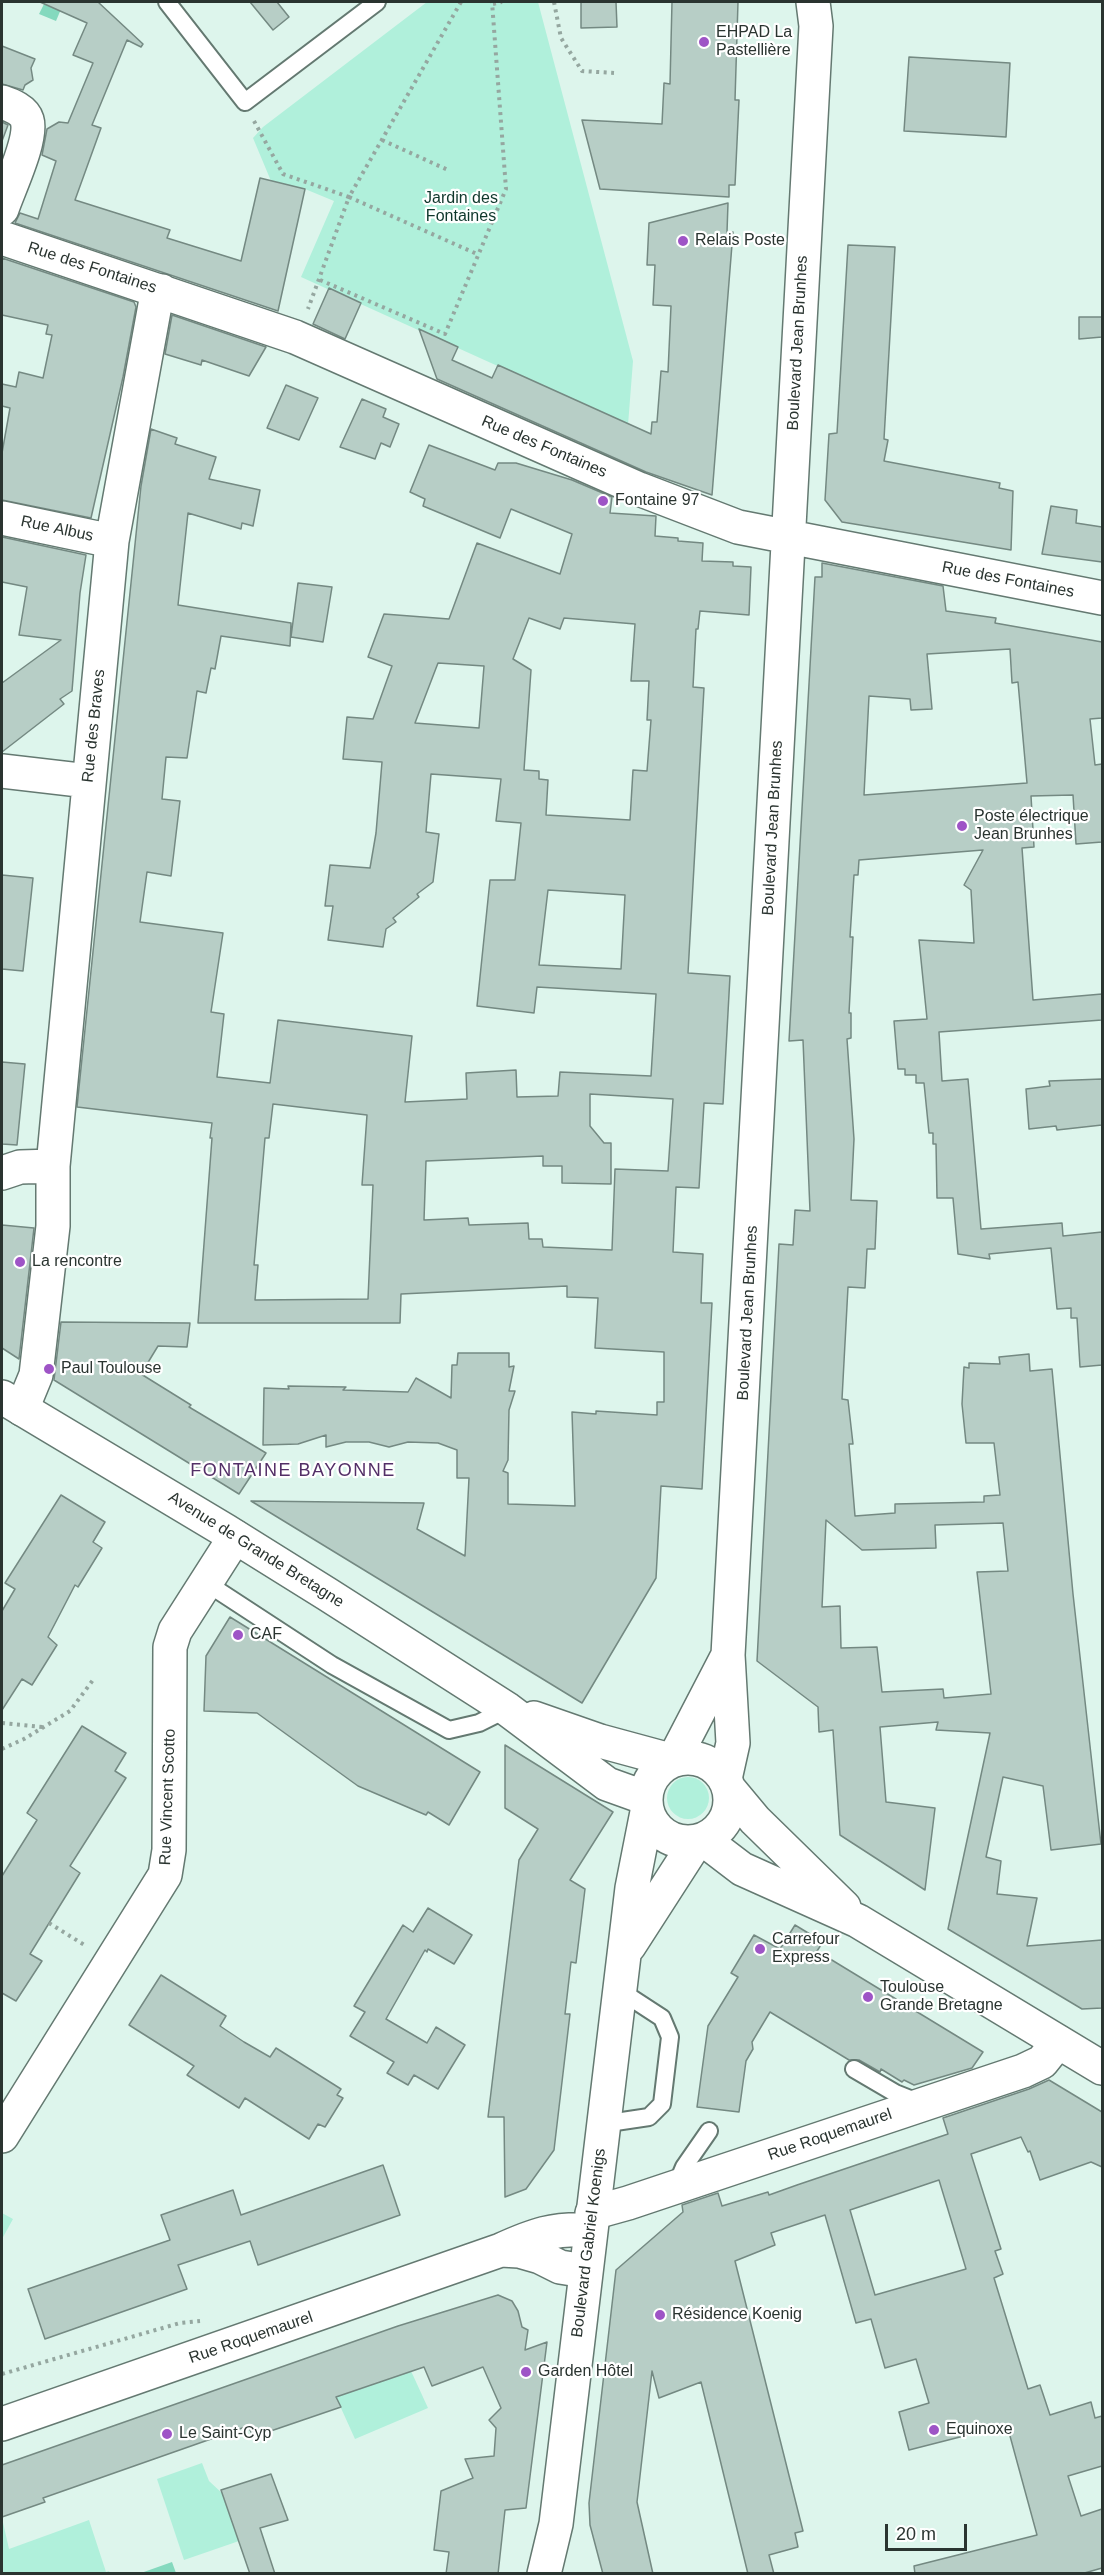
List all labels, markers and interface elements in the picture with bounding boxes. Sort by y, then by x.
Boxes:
place label: EHPAD La Pastellière [716,23,792,61]
marker: EHPAD La Pastellière [697,35,711,49]
park label: Jardin des Fontaines [424,189,498,227]
place label: Relais Poste [695,231,785,251]
marker: Relais Poste [676,234,690,248]
street label: Rue des Fontaines [25,238,159,298]
street label: Boulevard Jean Brunhes [784,255,812,431]
street label: Rue des Fontaines [478,412,610,482]
place label: Fontaine 97 [615,491,700,511]
marker: Fontaine 97 [596,494,610,508]
street label: Rue Albus [19,512,95,546]
street label: Rue des Fontaines [940,558,1076,602]
street label: Rue des Braves [79,668,109,784]
street label: Boulevard Jean Brunhes [759,740,787,916]
place label: Poste électrique Jean Brunhes [974,807,1089,845]
marker: Poste électrique Jean Brunhes [955,819,969,833]
street label: Boulevard Jean Brunhes [734,1225,762,1401]
place label: La rencontre [32,1252,122,1272]
marker: La rencontre [13,1255,27,1269]
place label: Paul Toulouse [61,1359,162,1379]
marker: Paul Toulouse [42,1362,56,1376]
district label: FONTAINE BAYONNE [190,1460,396,1482]
street label: Avenue de Grande Bretagne [165,1488,347,1612]
place label: CAF [250,1625,282,1645]
marker: CAF [231,1628,245,1642]
street label: Rue Vincent Scotto [156,1728,180,1866]
place label: Carrefour Express [772,1930,840,1968]
marker: Carrefour Express [753,1942,767,1956]
place label: Toulouse Grande Bretagne [880,1978,1003,2016]
marker: Toulouse Grande Bretagne [861,1990,875,2004]
street label: Rue Roquemaurel [765,2105,895,2165]
street label: Boulevard Gabriel Koenigs [568,2147,610,2339]
place label: Résidence Koenig [672,2305,802,2325]
street label: Rue Roquemaurel [186,2308,316,2368]
marker: Résidence Koenig [653,2308,667,2322]
place label: Garden Hôtel [538,2362,633,2382]
marker: Garden Hôtel [519,2365,533,2379]
place label: Equinoxe [946,2420,1013,2440]
marker: Equinoxe [927,2423,941,2437]
place label: Le Saint-Cyp [179,2424,271,2444]
marker: Le Saint-Cyp [160,2427,174,2441]
scale bar [888,2512,970,2550]
text: 20 m [896,2524,936,2544]

